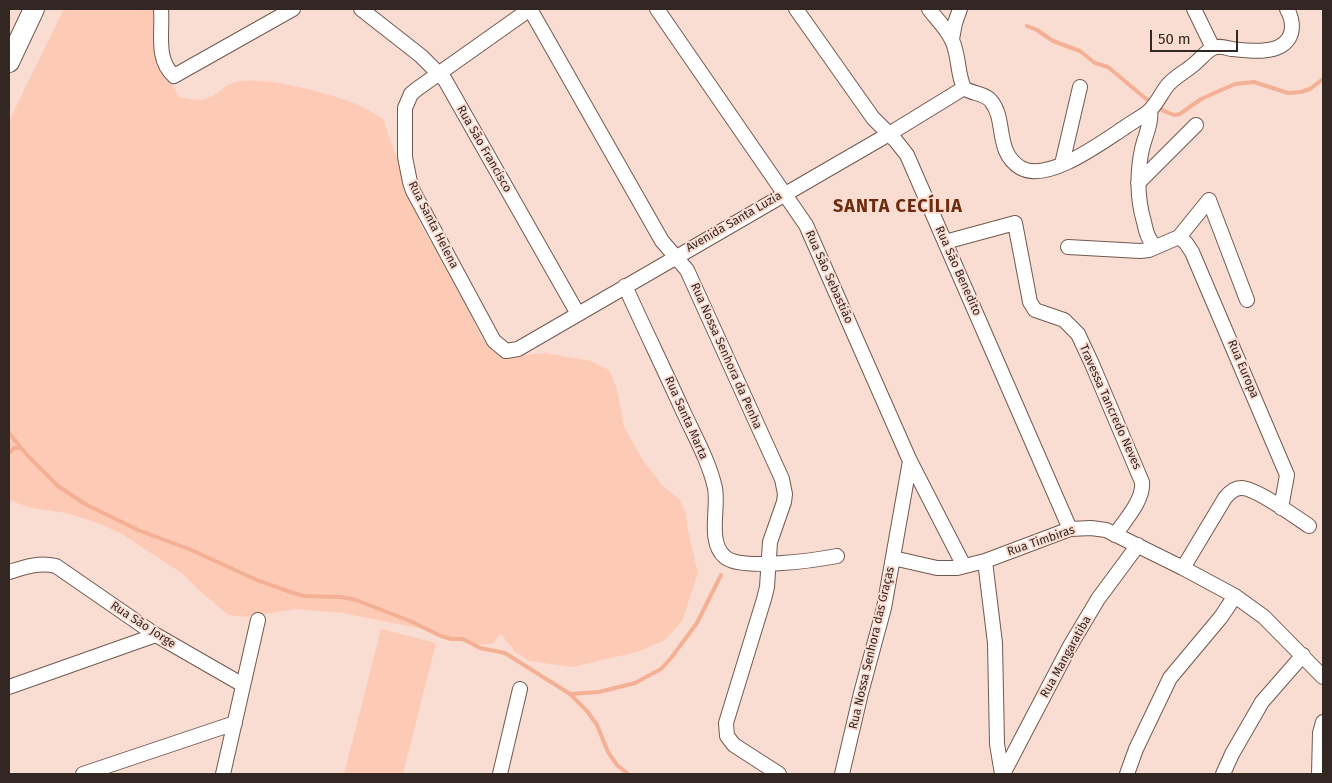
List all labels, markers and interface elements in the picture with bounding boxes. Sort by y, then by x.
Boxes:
scale bar [1152,20,1240,52]
text: 50 m [1158,30,1191,48]
street label: Rua São Francisco [453,103,515,195]
street label: Rua Santa Helena [405,179,461,271]
street label: Avenida Santa Luzia [683,189,785,255]
district label: SANTA CECÍLIA [831,196,965,218]
street label: Rua São Benedito [932,224,984,318]
street label: Rua São Sebastião [802,228,856,326]
street label: Rua Nossa Senhora da Penha [687,281,765,431]
street label: Rua Europa [1224,338,1262,400]
street label: Travessa Tancredo Neves [1076,342,1144,472]
street label: Rua Santa Marta [661,374,711,462]
street label: Rua Timbiras [1005,523,1077,559]
street label: Rua Nossa Senhora das Graças [846,565,898,731]
street label: Rua São Jorge [108,599,178,651]
street label: Rua Mangaratiba [1038,614,1094,700]

